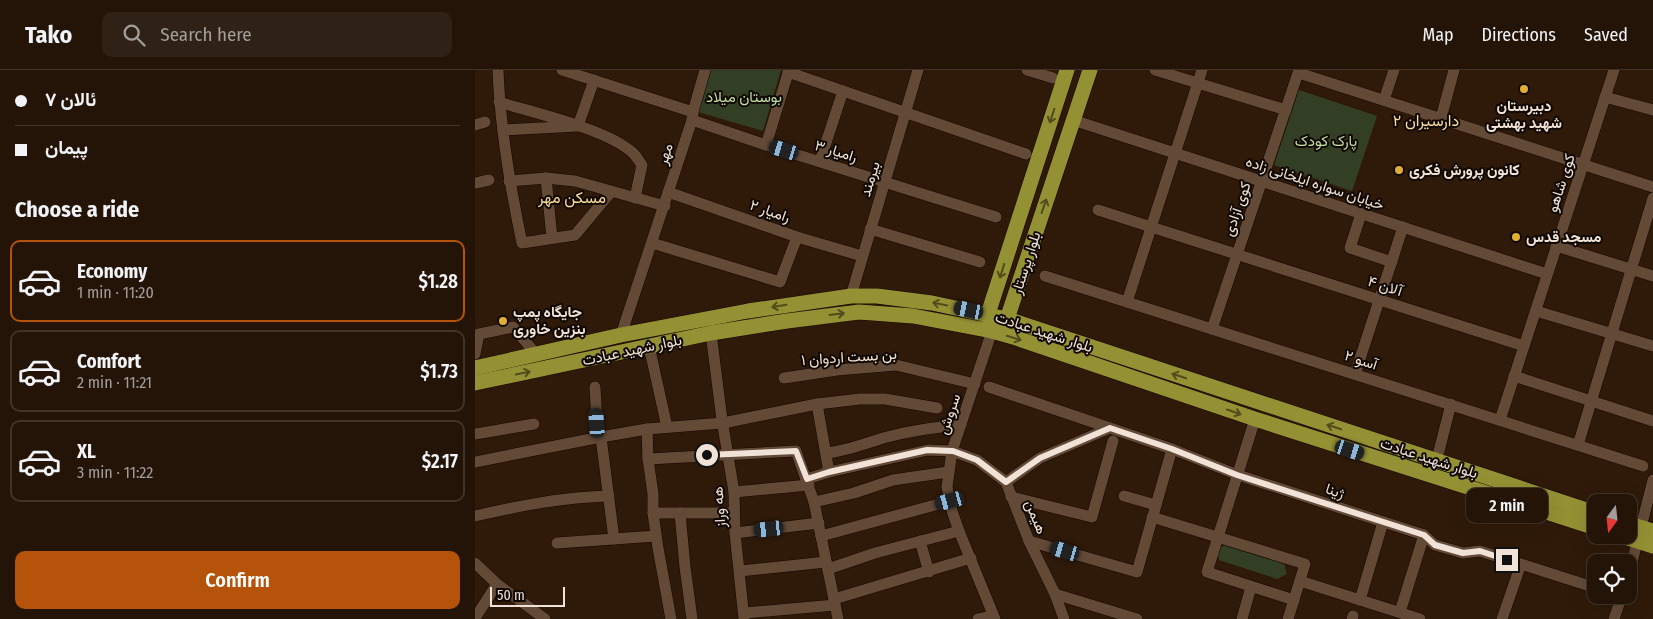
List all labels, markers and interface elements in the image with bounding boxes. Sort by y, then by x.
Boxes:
search box [102,12,452,57]
text: Tako [25,21,72,49]
icon: search [120,21,148,49]
text: Search here [160,23,252,46]
text: Map [1422,24,1454,46]
text: Directions [1482,24,1556,46]
text: Saved [1584,24,1628,46]
marker: دبیرستان شهید بهشتی [1518,83,1530,95]
text: ئالان ۷ [45,88,96,111]
park label: بوستان میلاد [706,88,782,106]
place label: دبیرستان شهید بهشتی [1486,97,1562,132]
one-way arrow [1046,108,1056,124]
district label: دارسیران ۲ [1393,111,1459,131]
park label: پارک کودک [1295,132,1357,151]
text: پیمان [45,136,88,159]
street label: رامیار ۳ [813,136,859,166]
car [767,138,800,162]
street label: مهر [653,141,677,168]
street label: کوی شاهو [1543,151,1580,215]
street label: خیابان سواره ایلخانی زاده [1243,152,1386,215]
street label: بیرمند [856,159,884,199]
place label: کانون پرورش فکری [1409,161,1520,180]
marker: کانون پرورش فکری [1393,164,1405,176]
street label: کوی آزادی [1219,179,1256,239]
district label: مسکن مهر [537,188,606,208]
text: Choose a ride [15,196,139,223]
street label: رامیار ۲ [747,196,793,226]
one-way arrow [1040,199,1049,215]
place label: مسجد قدس [1526,228,1601,246]
street label: بلوار پرستار [1007,230,1045,298]
marker: مسجد قدس [1510,231,1522,243]
icon: car [17,259,62,304]
text: Economy [77,260,147,283]
one-way arrow [997,263,1007,279]
text: $1.28 [418,270,458,293]
street label: آلان ۴ [1365,272,1406,300]
text: 1 min · 11:20 [77,283,154,302]
one-way arrow [933,299,949,309]
car [952,300,985,320]
one-way arrow [771,301,787,311]
place label: جایگاه پمپ بنزین خاوری [513,303,586,338]
street label: بلوار شهید عبادت [993,308,1095,356]
one-way arrow [829,309,845,319]
marker: جایگاه پمپ بنزین خاوری [497,315,509,327]
street label: بلوار شهید عبادت [580,331,684,369]
one-way arrow [1006,334,1022,343]
street label: بن بست اردوان ۱ [800,345,898,370]
street label: آسو ۲ [1342,346,1381,374]
icon: car [17,349,62,394]
text: Comfort [77,350,141,373]
text: $1.73 [420,360,458,383]
one-way arrow [514,368,530,377]
one-way arrow [1172,371,1188,380]
text: 2 min · 11:21 [77,373,152,392]
street label: سروش [934,391,965,437]
car [588,408,605,438]
one-way arrow [1226,408,1242,418]
one-way arrow [1326,421,1342,431]
street label: بلوار شهید عبادت [1378,434,1480,482]
car [1333,438,1366,462]
icon: car [17,439,62,484]
text: XL [77,440,96,463]
route start [696,444,718,466]
text: $2.17 [422,450,458,473]
text: 3 min · 11:22 [77,463,153,482]
street label: ژینا [1323,480,1348,503]
street label: هه وراز [709,486,729,529]
callout: 2 min [1466,488,1548,522]
car [933,490,966,512]
north arrow [1587,494,1637,544]
map controls [1587,494,1637,604]
text: 2 min [1489,496,1525,515]
street label: هیمن [1020,497,1051,537]
car [753,520,784,538]
car [1048,540,1081,562]
route end [1496,549,1518,571]
button: Confirm [15,551,460,609]
button: locate [1587,554,1637,604]
scale bar [490,584,565,607]
text: 50 m [497,587,525,604]

